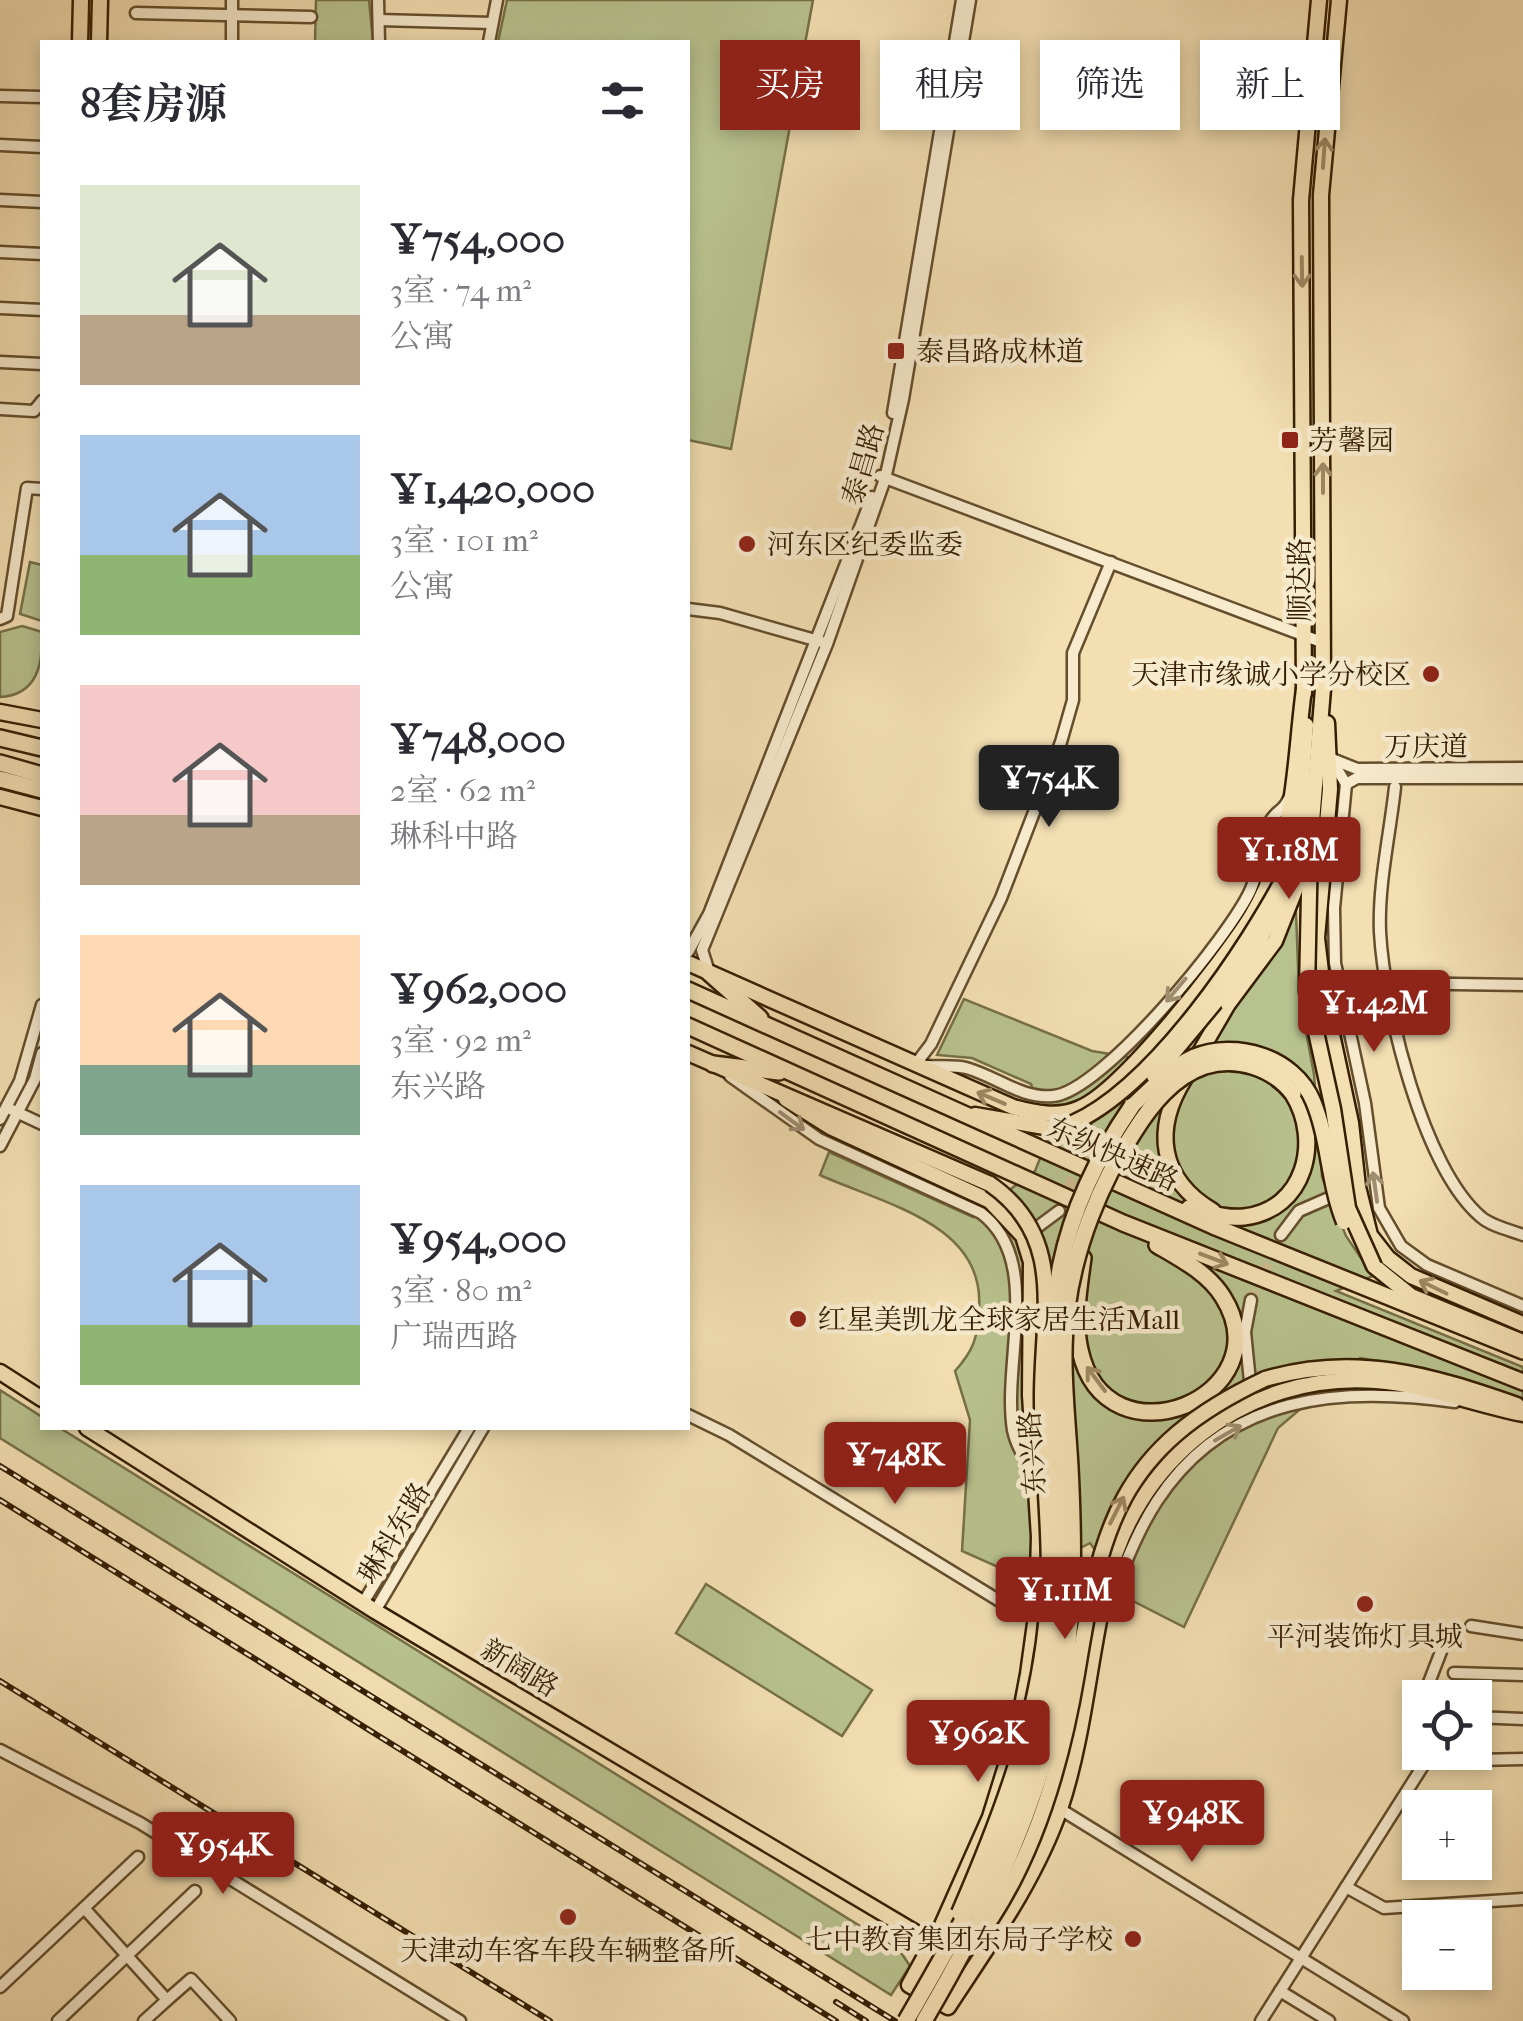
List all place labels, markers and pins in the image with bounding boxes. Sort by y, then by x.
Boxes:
place label: 泰昌路成林道 [916,335,1084,368]
marker: 泰昌路成林道 [885,340,907,362]
place label: 芳馨园 [1310,424,1394,457]
marker: 芳馨园 [1279,429,1301,451]
place label: 河东区纪委监委 [767,528,963,561]
marker: 河东区纪委监委 [736,533,758,555]
place label: 天津市缘诚小学分校区 [1131,658,1411,691]
marker: 天津市缘诚小学分校区 [1420,663,1442,685]
pin: ¥754K [979,745,1119,830]
pin: ¥1.18M [1208,817,1370,902]
pin: ¥1.42M [1293,970,1455,1055]
place label: 红星美凯龙全球家居生活Mall [818,1303,1180,1336]
marker: 红星美凯龙全球家居生活Mall [787,1308,809,1330]
pin: ¥748K [825,1422,965,1507]
pin: ¥1.11M [984,1557,1146,1642]
marker: 平河装饰灯具城 [1354,1593,1376,1615]
place label: 平河装饰灯具城 [1267,1620,1463,1653]
pin: ¥962K [908,1700,1048,1785]
pin: ¥948K [1122,1780,1262,1865]
pin: ¥954K [153,1812,293,1897]
marker: 天津动车客车段车辆整备所 [557,1906,579,1928]
place label: 七中教育集团东局子学校 [805,1923,1113,1956]
marker: 七中教育集团东局子学校 [1122,1928,1144,1950]
place label: 天津动车客车段车辆整备所 [400,1934,736,1967]

